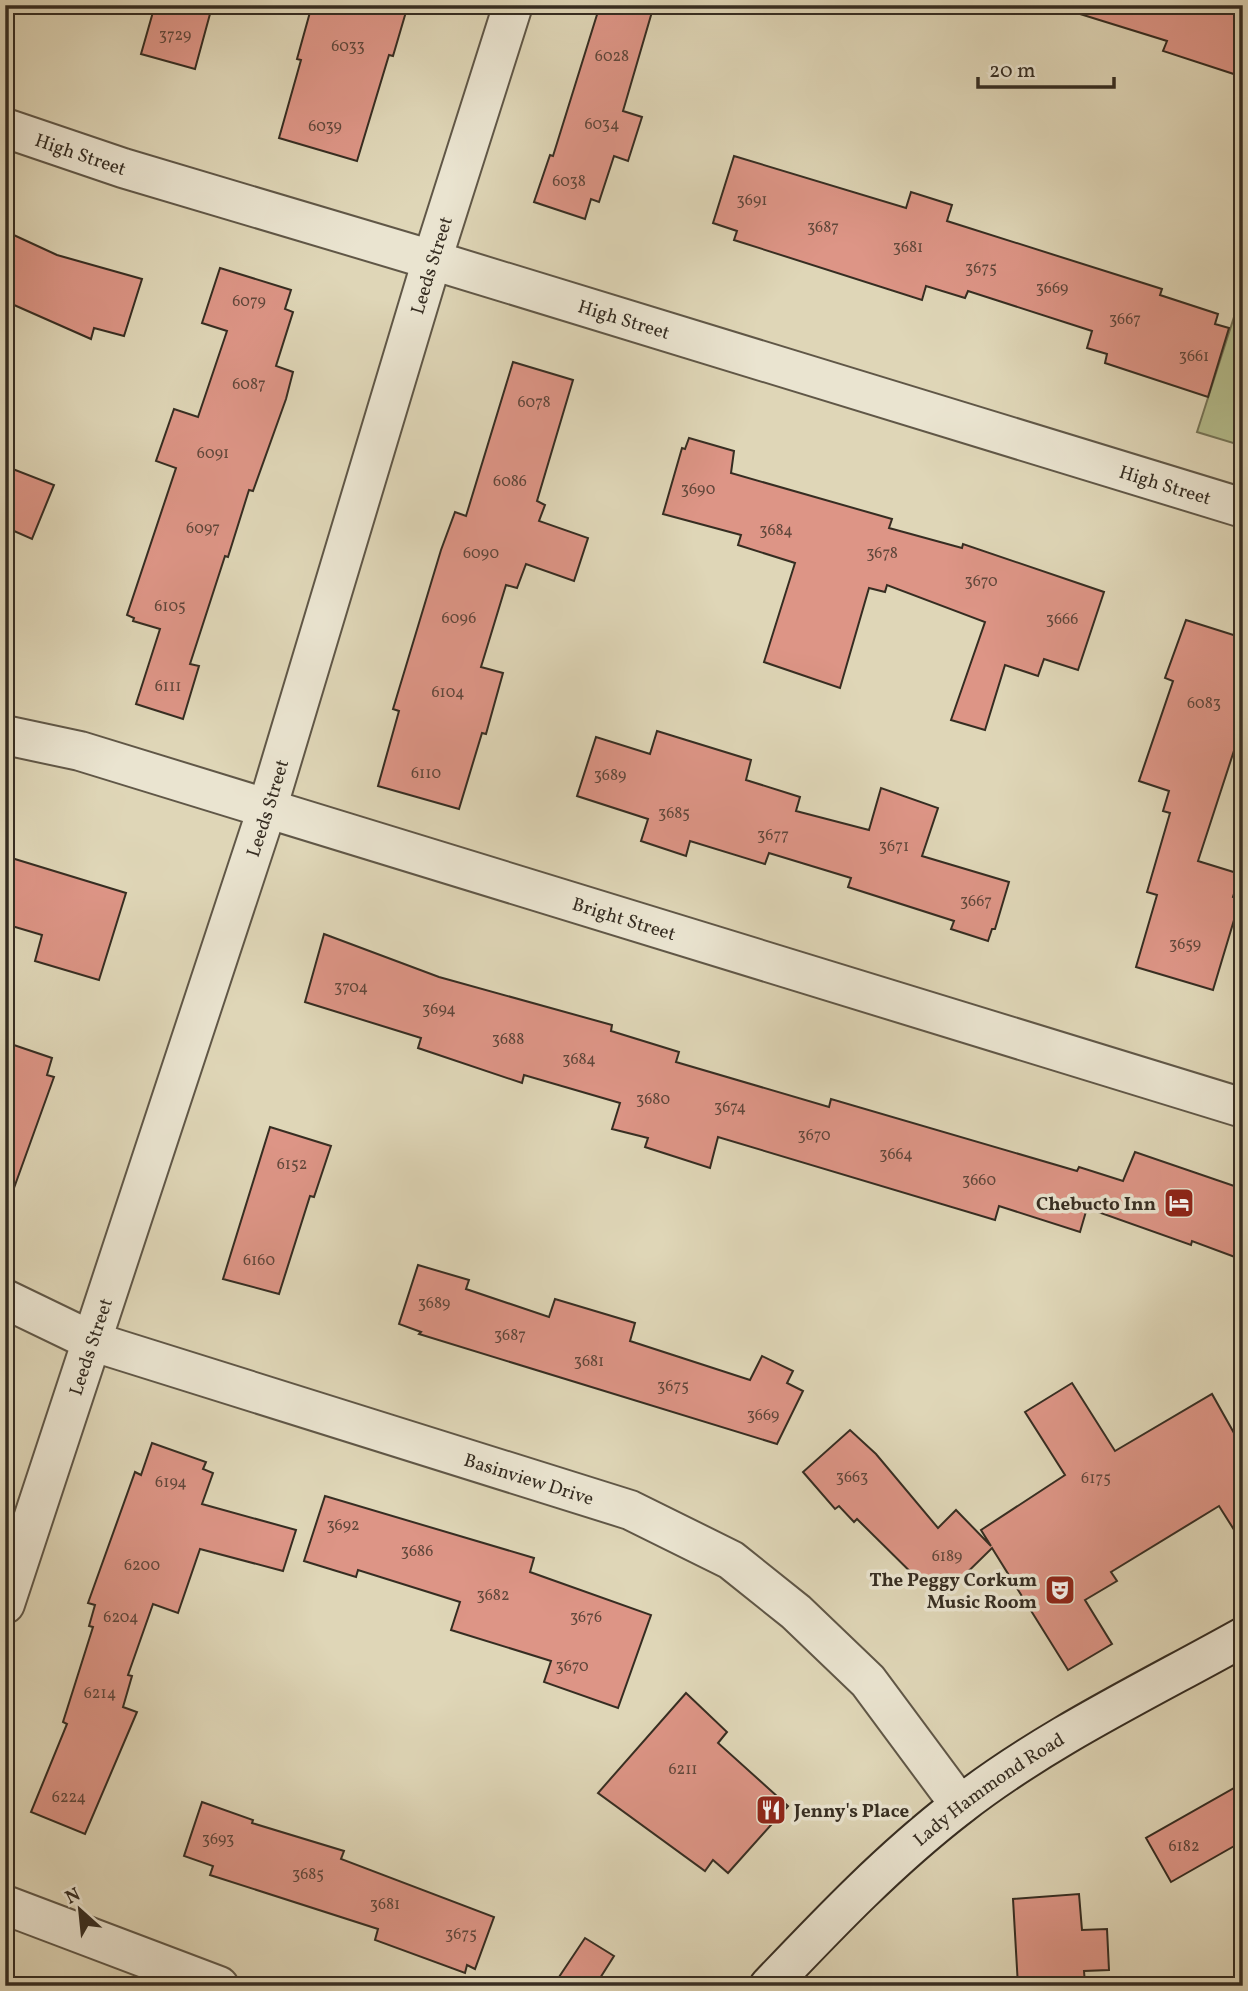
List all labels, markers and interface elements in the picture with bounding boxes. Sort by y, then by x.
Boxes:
house number: 3729 [159,25,191,47]
house number: 6033 [331,36,365,58]
house number: 6028 [595,46,629,68]
scale bar [978,46,1115,90]
text: 20 m [989,57,1035,86]
house number: 6034 [584,114,620,136]
house number: 6039 [308,116,342,138]
street label: High Street [31,128,129,183]
house number: 6038 [552,171,586,193]
house number: 3691 [737,190,767,212]
street label: Leeds Street [405,213,460,318]
house number: 3687 [807,217,839,239]
house number: 3681 [893,237,923,259]
house number: 3675 [965,258,997,280]
house number: 3669 [1036,278,1068,300]
house number: 6079 [232,291,266,313]
street label: High Street [575,294,673,347]
house number: 3667 [1109,309,1141,331]
house number: 3661 [1179,346,1209,368]
house number: 6087 [232,374,266,396]
house number: 6078 [517,392,551,414]
house number: 6091 [197,443,229,465]
street label: High Street [1116,460,1214,513]
house number: 6086 [493,471,527,493]
house number: 3690 [681,479,715,501]
house number: 6097 [186,518,220,540]
house number: 3684 [759,520,793,542]
house number: 6090 [463,543,499,565]
house number: 3678 [866,543,898,565]
house number: 3670 [964,571,998,593]
house number: 6105 [154,596,186,618]
house number: 6096 [442,608,476,630]
house number: 3666 [1046,609,1078,631]
house number: 6111 [155,676,181,698]
house number: 6104 [431,682,465,704]
house number: 6083 [1187,693,1221,715]
street label: Leeds Street [241,756,296,861]
house number: 6110 [411,763,441,785]
house number: 3689 [594,765,626,787]
house number: 3685 [658,803,690,825]
house number: 3677 [757,825,789,847]
house number: 3671 [879,836,909,858]
house number: 3667 [960,891,992,913]
street label: Bright Street [569,892,679,948]
house number: 3659 [1169,934,1201,956]
house number: 3704 [334,977,368,999]
house number: 3694 [422,999,456,1021]
house number: 3688 [492,1029,524,1051]
house number: 3684 [562,1049,596,1071]
house number: 3680 [636,1089,670,1111]
house number: 3674 [714,1097,746,1119]
house number: 3670 [797,1125,831,1147]
house number: 3664 [879,1144,913,1166]
house number: 6152 [277,1154,307,1176]
house number: 3660 [962,1170,996,1192]
hotel icon: Chebucto Inn [1162,1186,1196,1220]
place label: Chebucto Inn [1036,1192,1156,1218]
house number: 6160 [243,1250,275,1272]
house number: 3689 [418,1293,450,1315]
street label: Leeds Street [64,1295,120,1399]
house number: 3687 [494,1325,526,1347]
house number: 3681 [574,1351,604,1373]
house number: 3675 [657,1376,689,1398]
house number: 3669 [747,1405,779,1427]
street label: Basinview Drive [460,1448,597,1513]
house number: 3663 [836,1467,868,1489]
house number: 6175 [1081,1468,1111,1490]
house number: 6194 [155,1472,187,1494]
house number: 3692 [326,1515,360,1537]
house number: 3686 [401,1541,433,1563]
house number: 6189 [932,1546,962,1568]
house number: 6200 [124,1555,160,1577]
place label: The Peggy Corkum Music Room [869,1568,1037,1616]
theatre icon: The Peggy Corkum Music Room [1043,1573,1077,1607]
house number: 3682 [476,1585,510,1607]
house number: 6204 [103,1607,139,1629]
house number: 3676 [570,1607,602,1629]
house number: 3670 [555,1656,589,1678]
house number: 6214 [84,1683,116,1705]
street label: Lady Hammond Road [908,1727,1070,1853]
house number: 6211 [668,1759,698,1781]
house number: 6224 [52,1787,86,1809]
restaurant icon: Jenny's Place [754,1793,788,1827]
place label: Jenny's Place [793,1799,910,1825]
house number: 3693 [202,1829,234,1851]
house number: 6182 [1168,1836,1200,1858]
house number: 3685 [292,1864,324,1886]
north arrow [46,1876,116,1946]
text: N [61,1882,85,1911]
house number: 3681 [370,1894,400,1916]
house number: 3675 [445,1924,477,1946]

